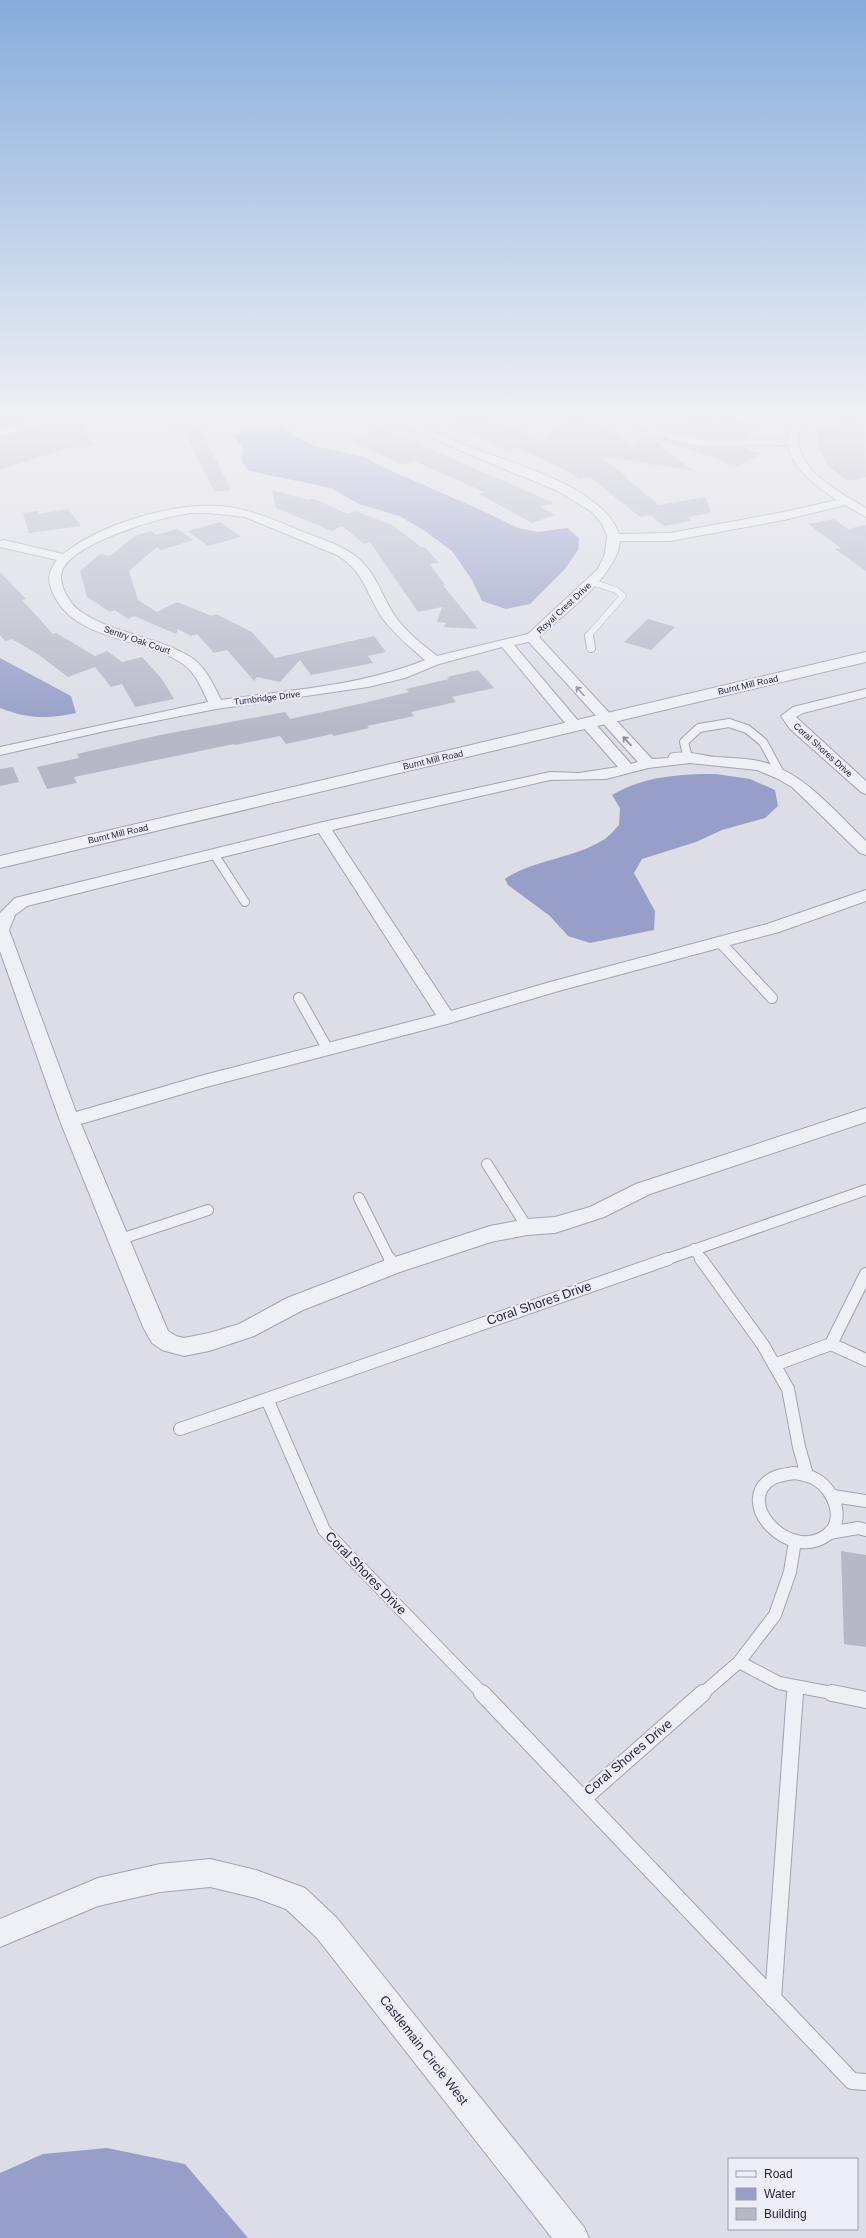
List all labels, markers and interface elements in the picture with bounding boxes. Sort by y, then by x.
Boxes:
street label: Royal Crest Drive [535,580,593,636]
street label: Sentry Oak Court [103,624,172,656]
street label: Burnt Mill Road [717,673,779,697]
one-way arrow [576,686,585,696]
street label: Turnbridge Drive [233,689,301,707]
street label: Coral Shores Drive [791,721,855,779]
one-way arrow [622,736,631,747]
street label: Burnt Mill Road [402,748,464,772]
street label: Burnt Mill Road [87,822,149,846]
street label: Coral Shores Drive [485,1278,593,1328]
street label: Coral Shores Drive [322,1528,410,1618]
street label: Coral Shores Drive [581,1716,675,1798]
street label: Castlemain Circle West [377,1992,472,2108]
legend [728,2158,858,2230]
text: Road [764,2167,793,2181]
text: Water [764,2187,796,2201]
text: Building [764,2207,807,2221]

